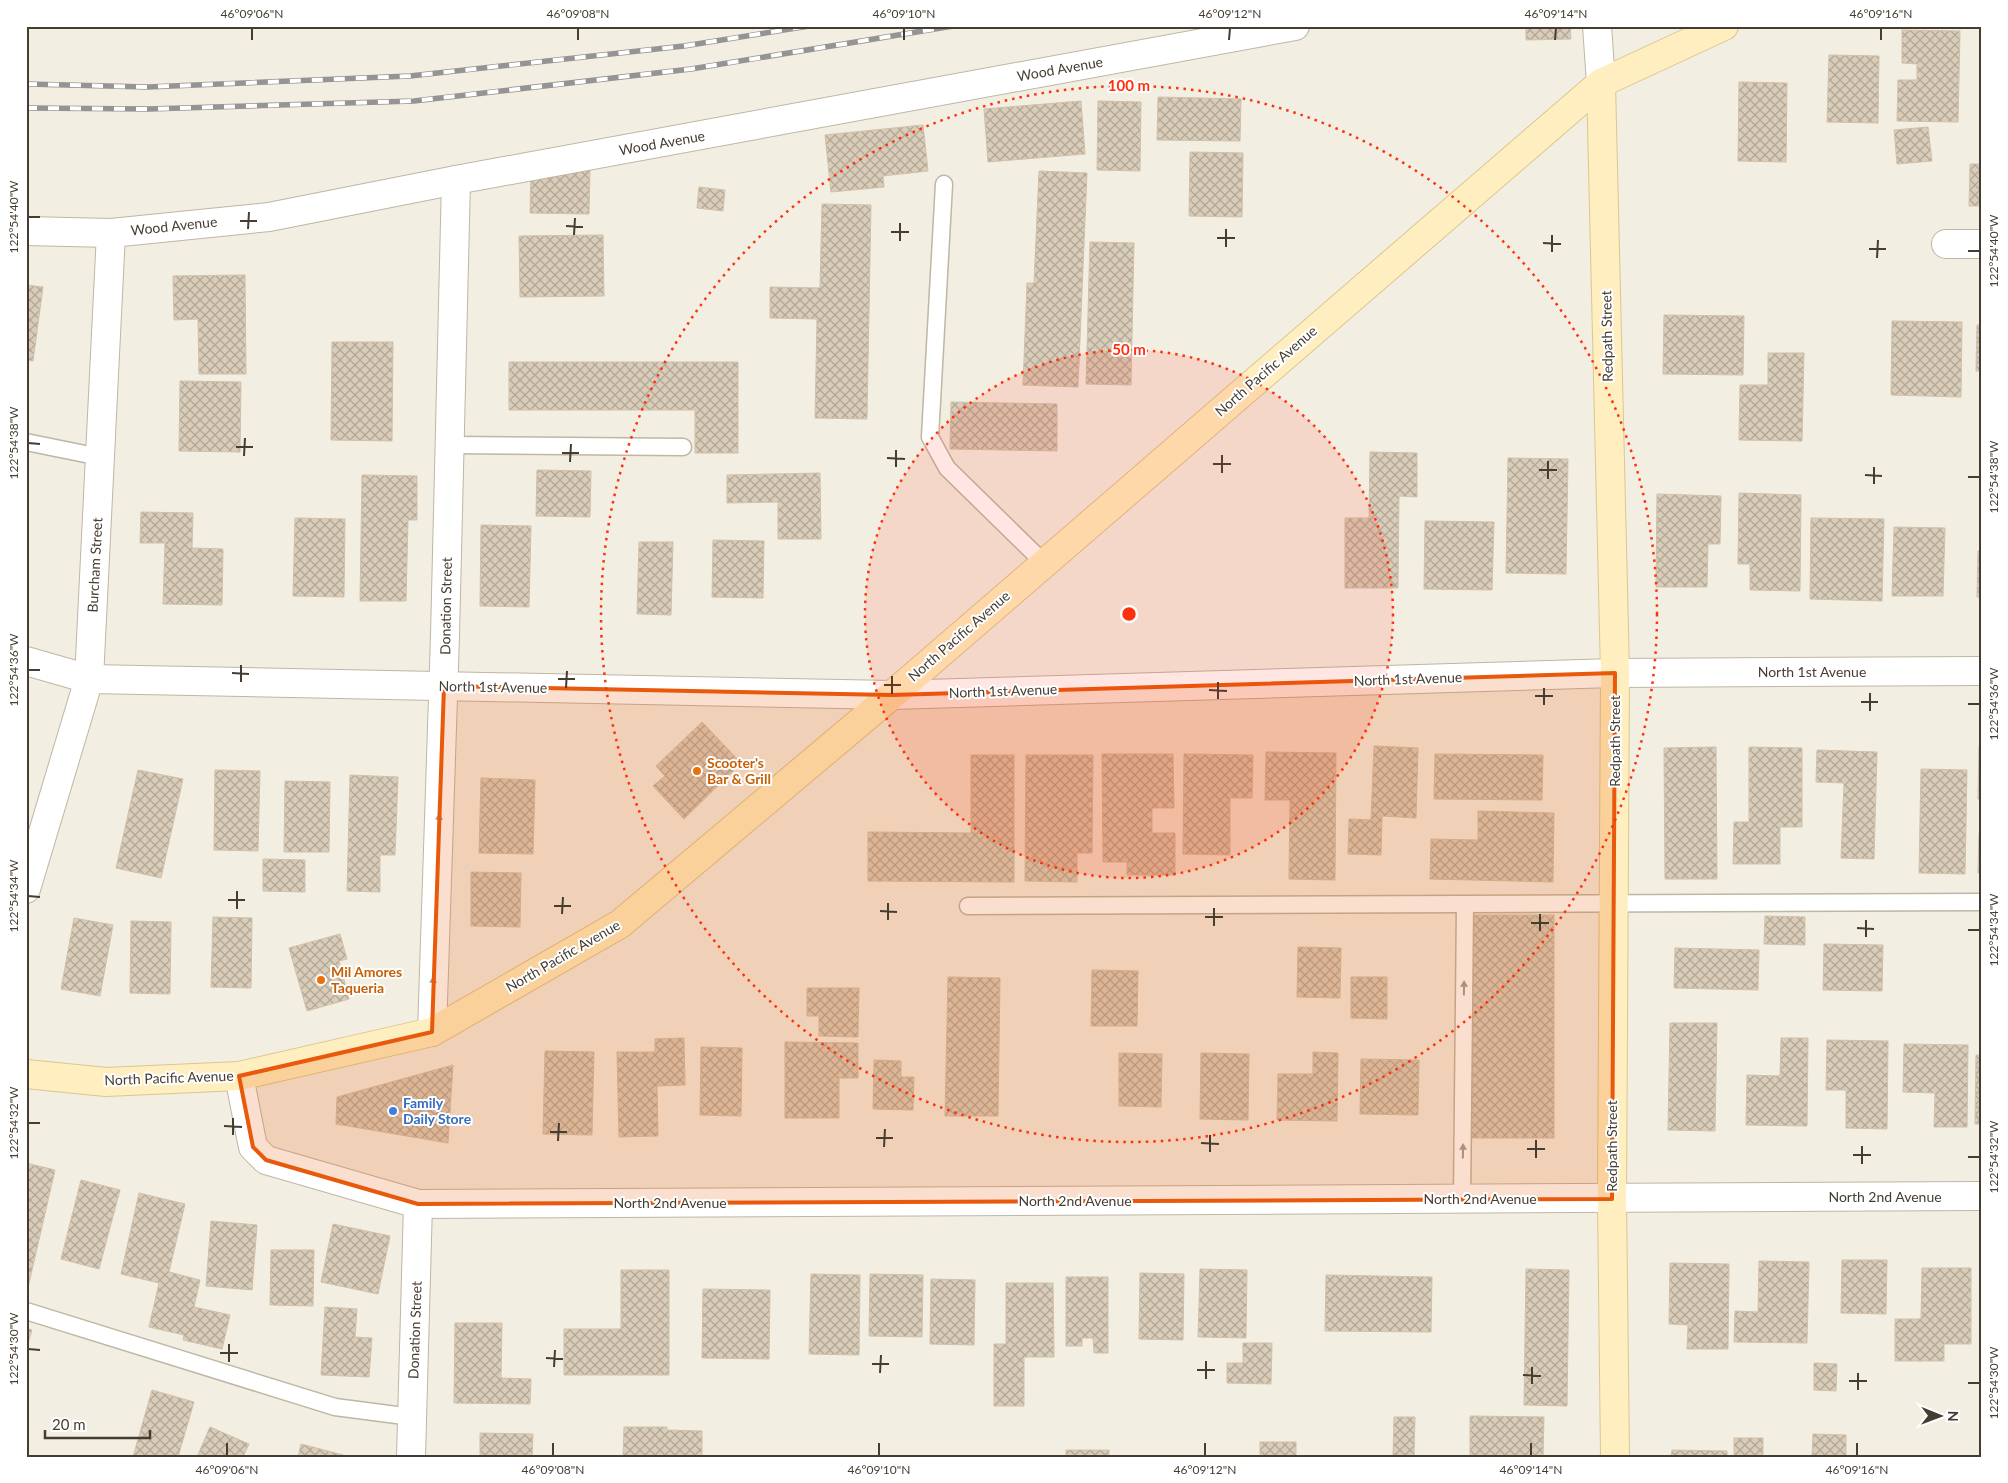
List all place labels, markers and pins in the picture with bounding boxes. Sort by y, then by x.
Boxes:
centre of rings [1120,605,1138,623]
place label: Scooter's Bar & Grill [707,754,771,787]
marker: Scooter's Bar & Grill [691,765,703,777]
place label: Mil Amores Taqueria [331,963,402,996]
marker: Mil Amores Taqueria [315,974,327,986]
place label: Family Daily Store [403,1094,472,1127]
marker: Family Daily Store [387,1105,399,1117]

